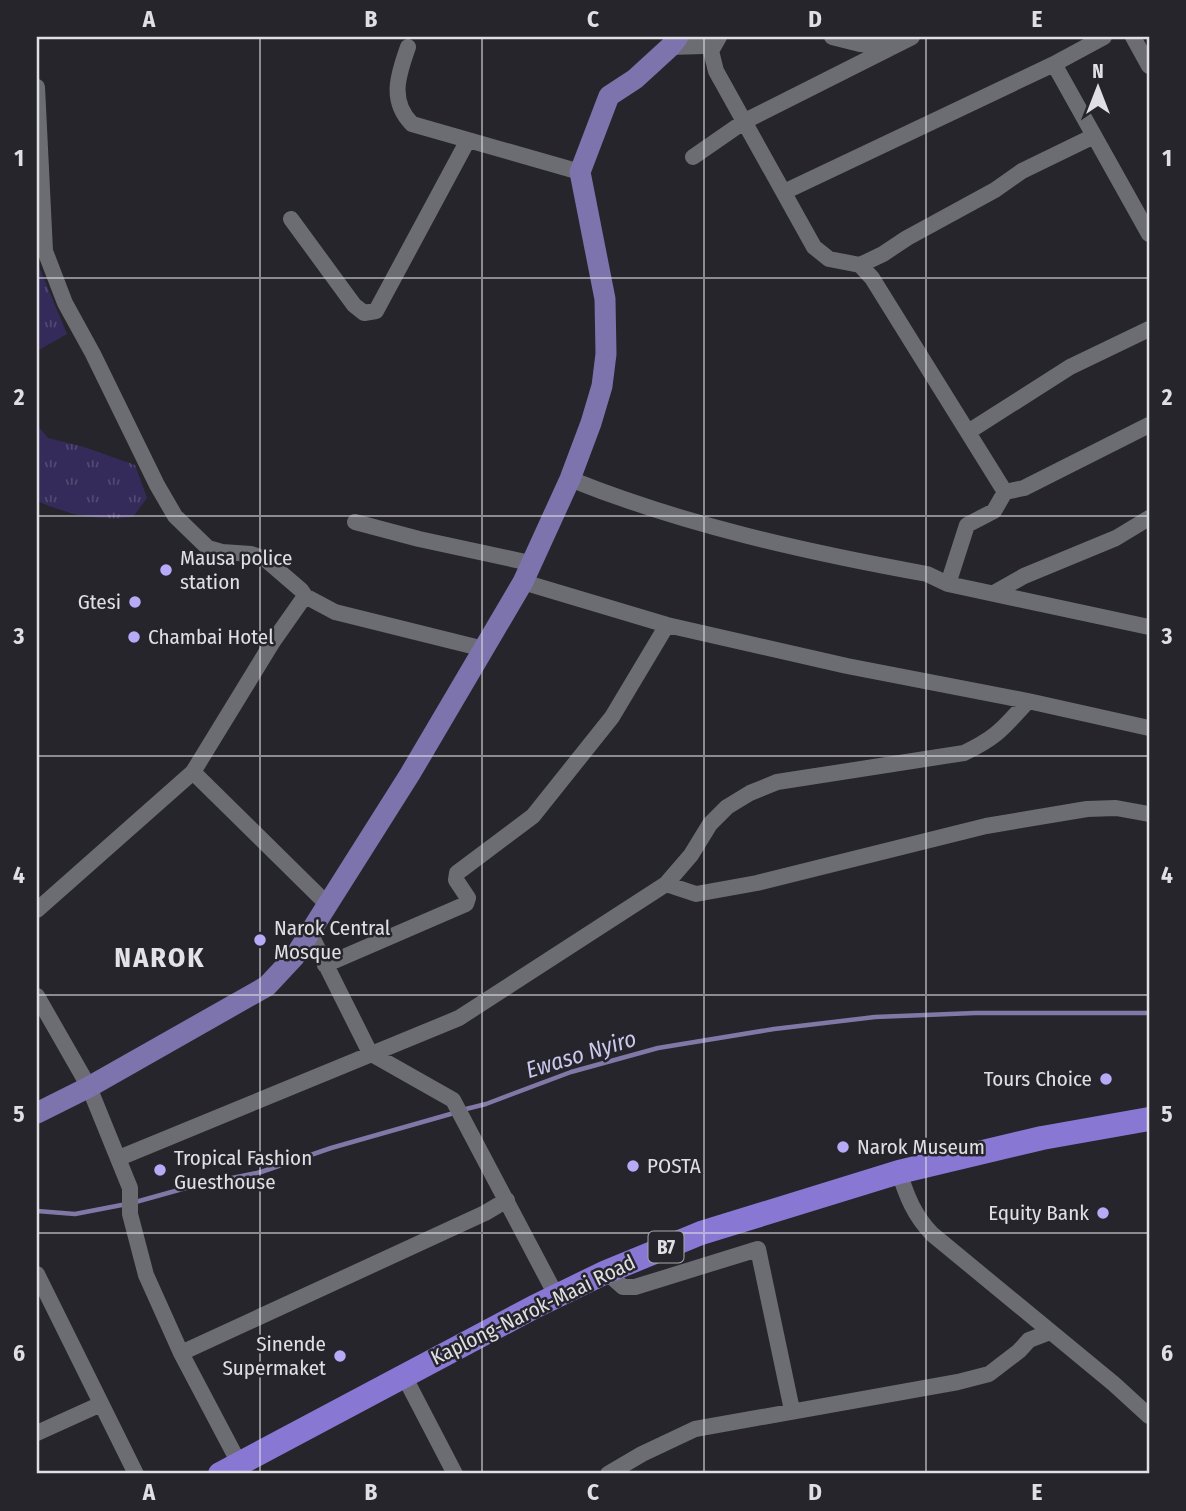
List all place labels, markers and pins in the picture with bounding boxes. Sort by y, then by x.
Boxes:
place label: Mausa police station [180,545,292,595]
marker: Mausa police station [158,562,174,578]
place label: Gtesi [78,589,121,615]
marker: Gtesi [127,594,143,610]
place label: Chambai Hotel [148,624,274,650]
marker: Chambai Hotel [126,629,142,645]
place label: Narok Central Mosque [274,915,391,965]
marker: Narok Central Mosque [252,932,268,948]
place label: Tours Choice [984,1066,1092,1092]
marker: Tours Choice [1098,1071,1114,1087]
place label: Narok Museum [857,1134,985,1160]
marker: Narok Museum [835,1139,851,1155]
place label: Tropical Fashion Guesthouse [174,1145,312,1195]
place label: POSTA [647,1153,701,1179]
marker: POSTA [625,1158,641,1174]
marker: Tropical Fashion Guesthouse [152,1162,168,1178]
place label: Equity Bank [988,1200,1089,1226]
marker: Equity Bank [1095,1205,1111,1221]
place label: Sinende Supermaket [222,1331,326,1381]
marker: Sinende Supermaket [332,1348,348,1364]

